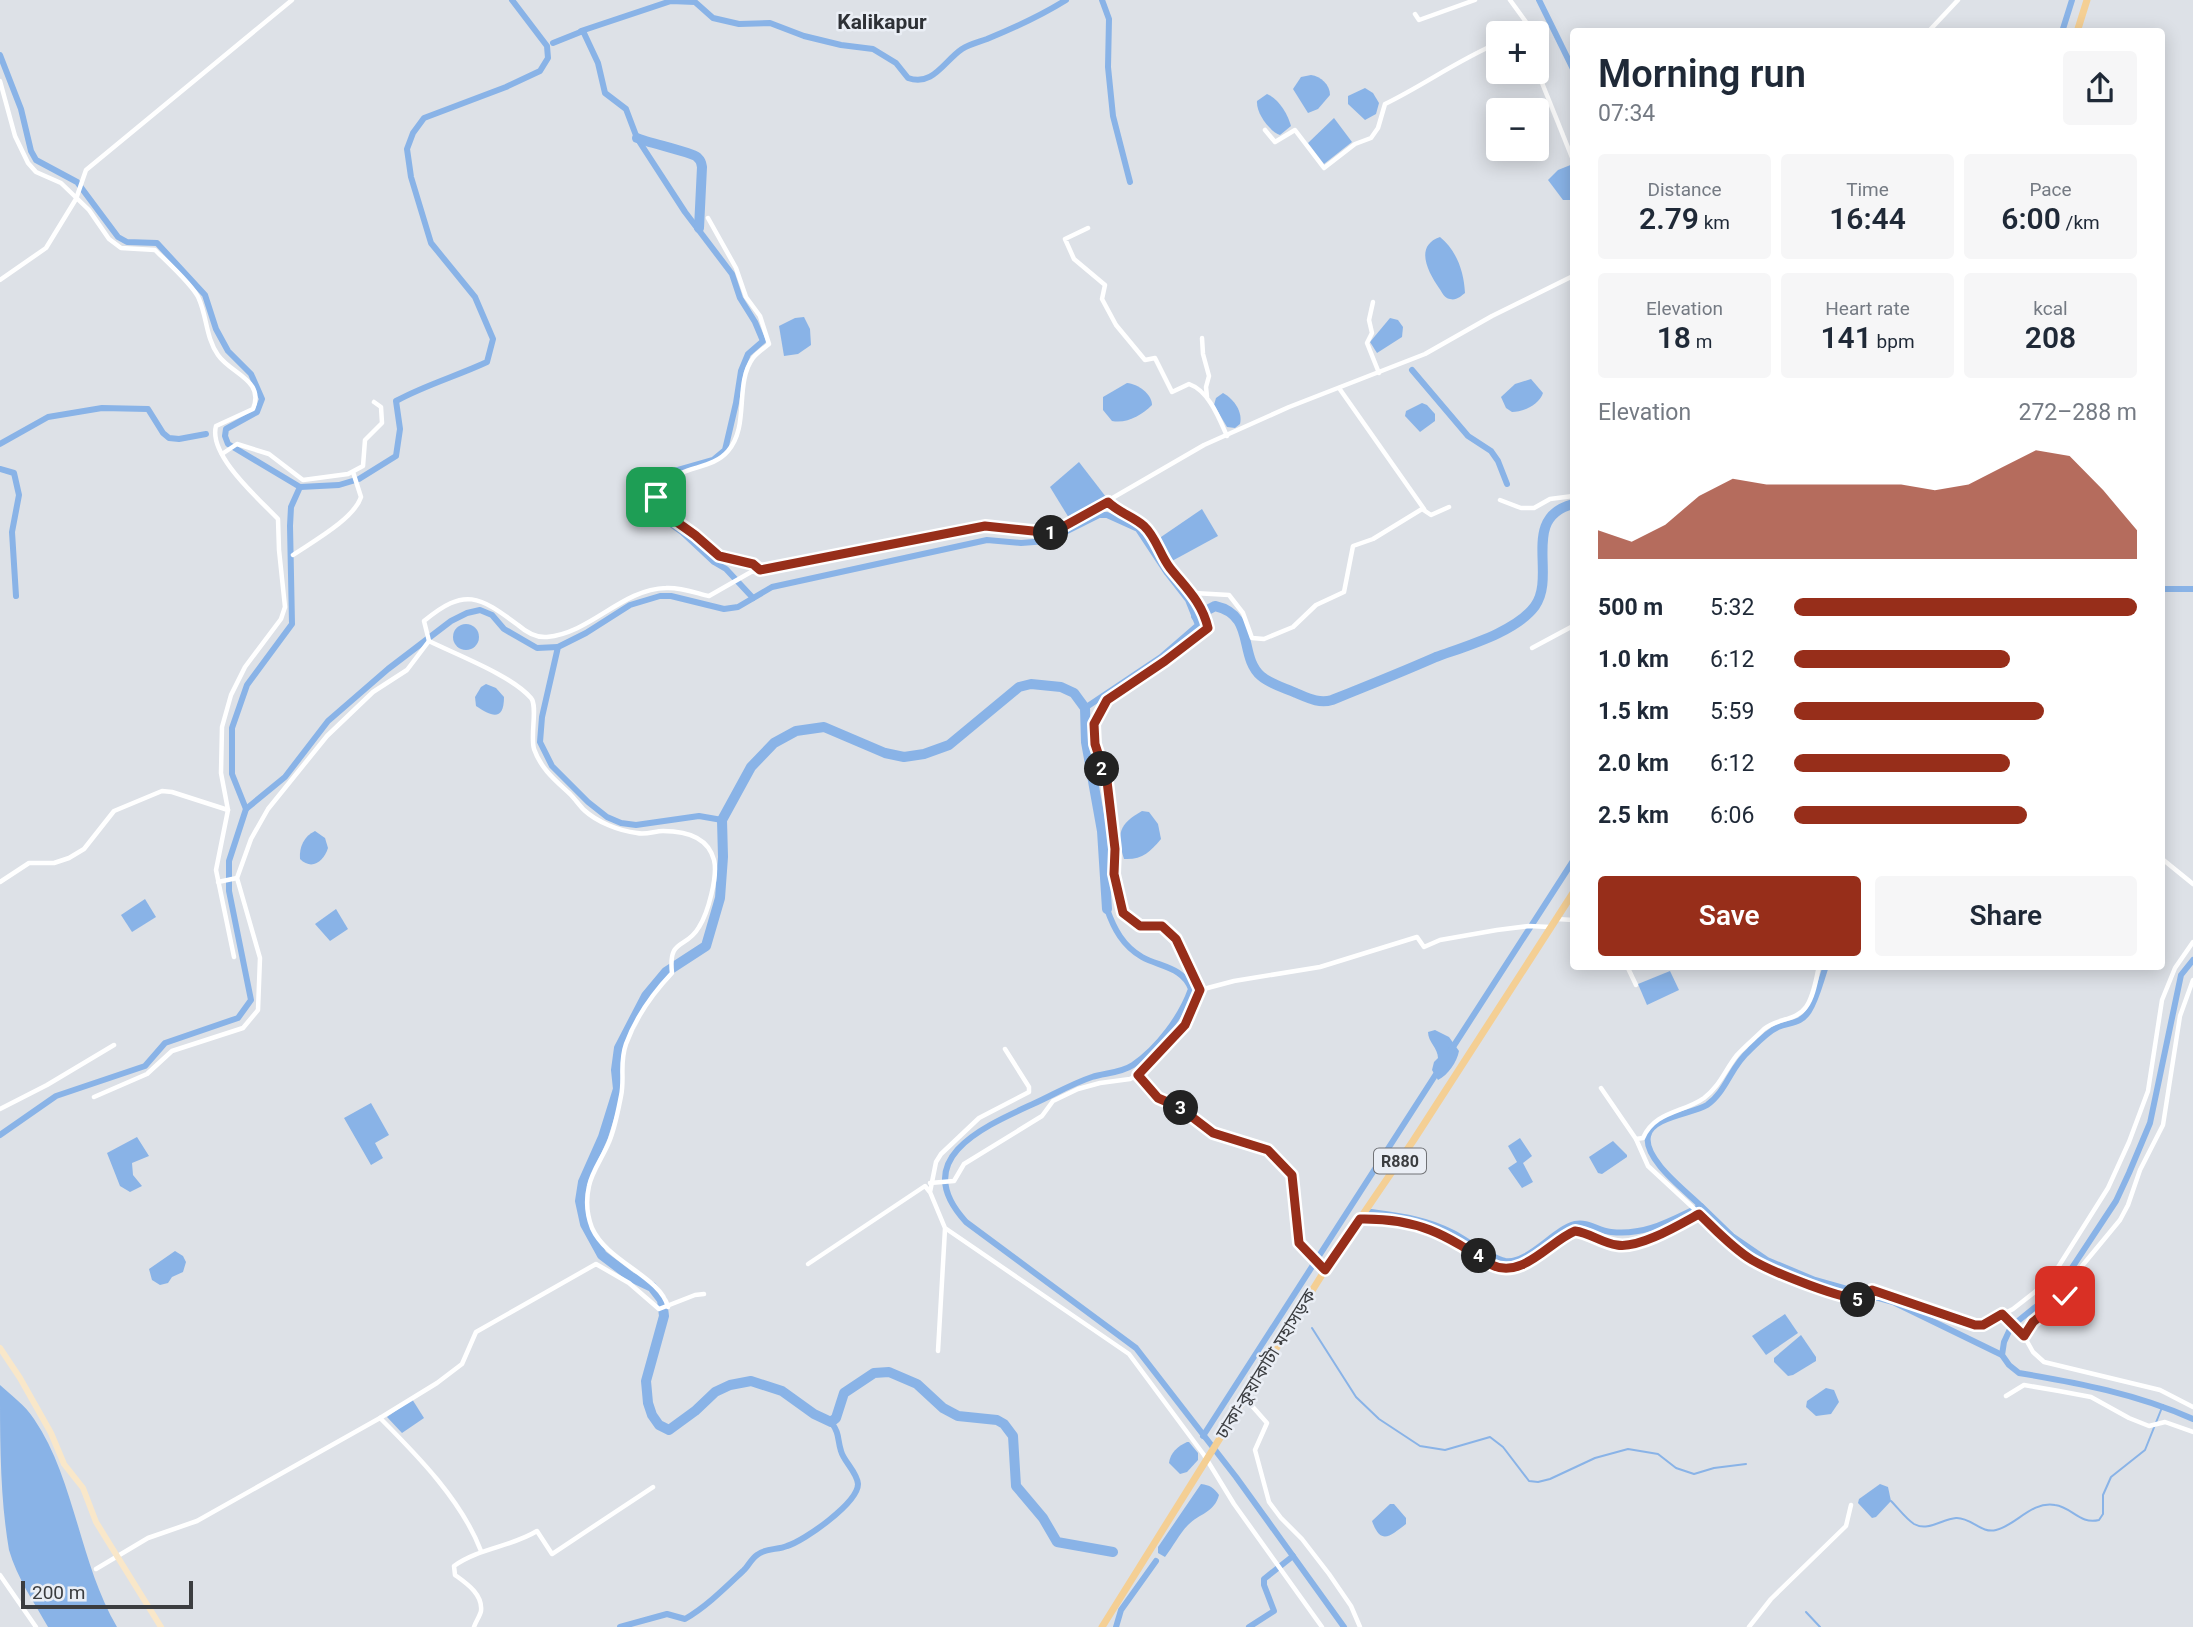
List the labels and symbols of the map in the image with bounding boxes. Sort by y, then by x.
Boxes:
district label: Kalikapur [837,10,927,34]
pin [626,467,686,527]
pin: 1 [1034,516,1068,550]
pin: 2 [1084,752,1120,786]
pin: 3 [1164,1090,1198,1126]
road number: R880 [1374,1148,1426,1174]
pin: 4 [1462,1238,1496,1274]
pin [2035,1266,2095,1326]
pin: 5 [1840,1282,1876,1318]
street label: ঢাকা-কুয়াকাটা মহাসড়ক [1211,1285,1321,1444]
scale bar [21,1578,192,1610]

